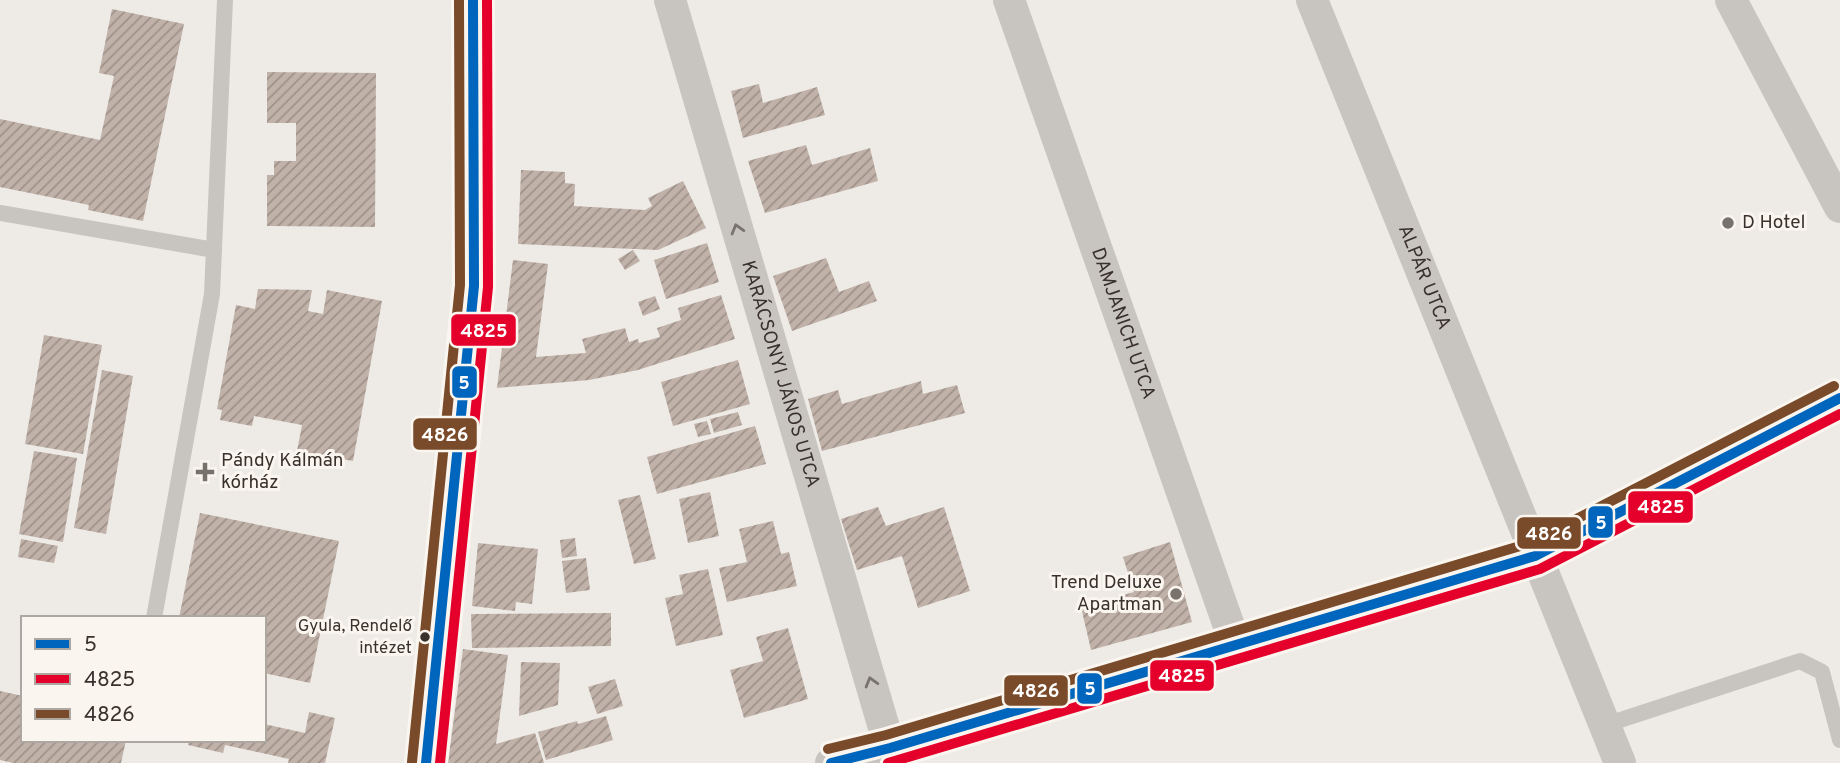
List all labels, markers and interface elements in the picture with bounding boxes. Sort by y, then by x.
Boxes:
place label: D Hotel [1742,211,1805,235]
marker: D Hotel [1720,215,1736,231]
street label: ALPÁR UTCA [1392,221,1456,333]
one-way arrow [731,223,746,235]
street label: DAMJANICH UTCA [1085,245,1160,403]
street label: KARÁCSONYI JÁNOS UTCA [735,258,825,490]
line badge: 4825 [450,313,517,347]
text: 4825 [460,320,508,344]
line badge: 5 [451,365,478,399]
text: 5 [458,372,470,396]
line badge: 4826 [412,417,478,451]
text: 4826 [421,424,469,448]
place label: Pándy Kálmán kórház [221,449,343,495]
marker: Pándy Kálmán kórház [195,462,215,482]
line badge: 4825 [1627,490,1694,524]
text: 4825 [1637,496,1685,520]
line badge: 5 [1587,505,1614,539]
text: 5 [1595,512,1607,536]
line badge: 4826 [1516,516,1582,550]
text: 4826 [1525,523,1573,547]
place label: Trend Deluxe Apartman [1051,571,1162,617]
marker: Trend Deluxe Apartman [1168,586,1184,602]
legend [21,616,266,742]
place label: Gyula, Rendelő intézet [298,616,413,660]
marker: Gyula, Rendelő intézet [418,630,432,644]
text: 5 [84,632,97,659]
line badge: 4825 [1149,659,1215,692]
text: 4825 [1158,665,1206,689]
text: 4825 [84,667,135,694]
line badge: 5 [1076,672,1103,705]
line badge: 4826 [1003,674,1069,707]
one-way arrow [865,677,880,689]
text: 5 [1084,678,1096,702]
text: 4826 [1012,680,1060,704]
text: 4826 [84,702,135,729]

